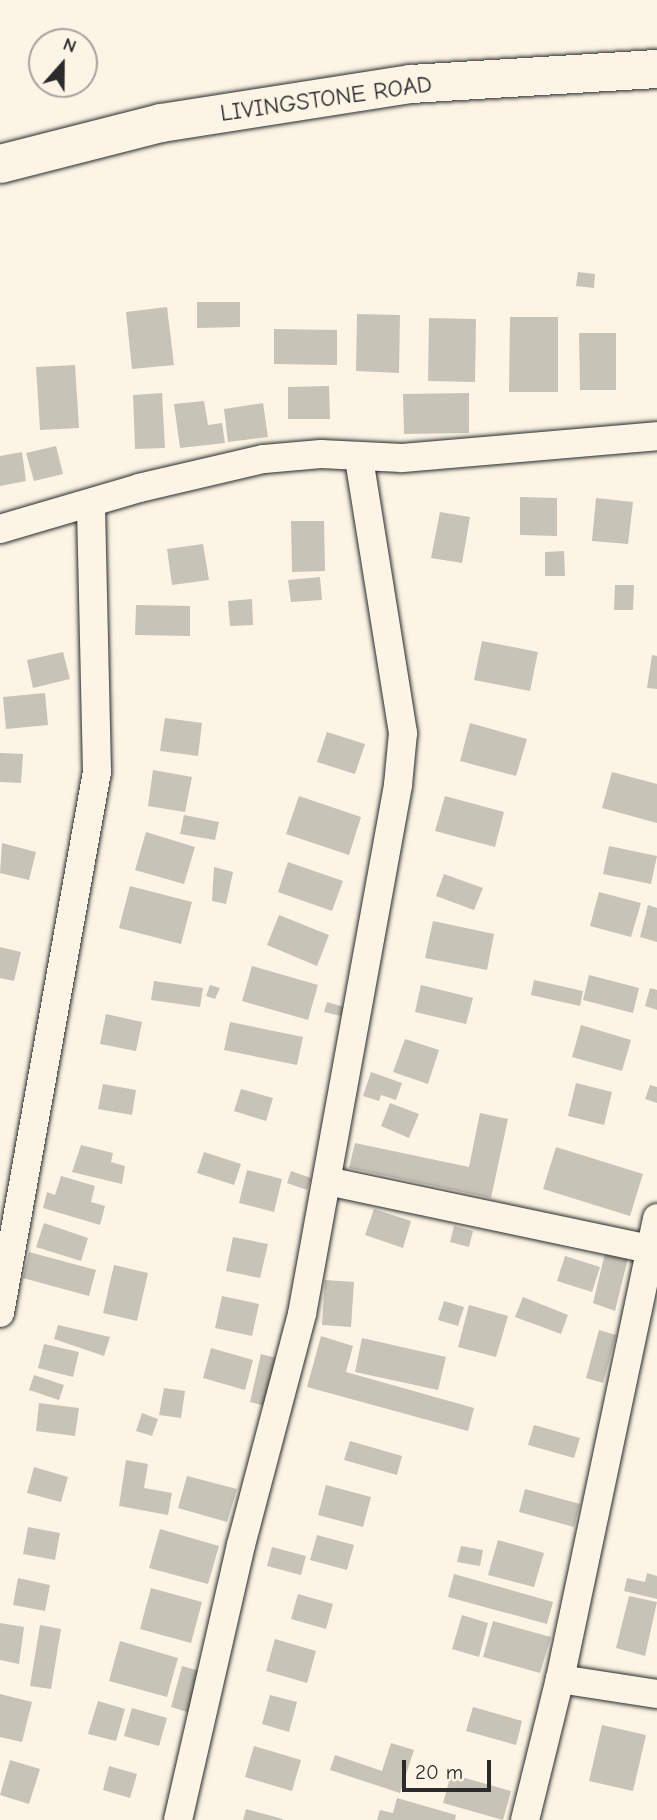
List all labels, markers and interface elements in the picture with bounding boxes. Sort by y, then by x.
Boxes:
north arrow [28,28,98,98]
text: N [60,33,80,58]
street label: LIVINGSTONE ROAD [218,70,434,128]
scale bar [405,1746,494,1790]
text: 20 m [415,1760,463,1784]

